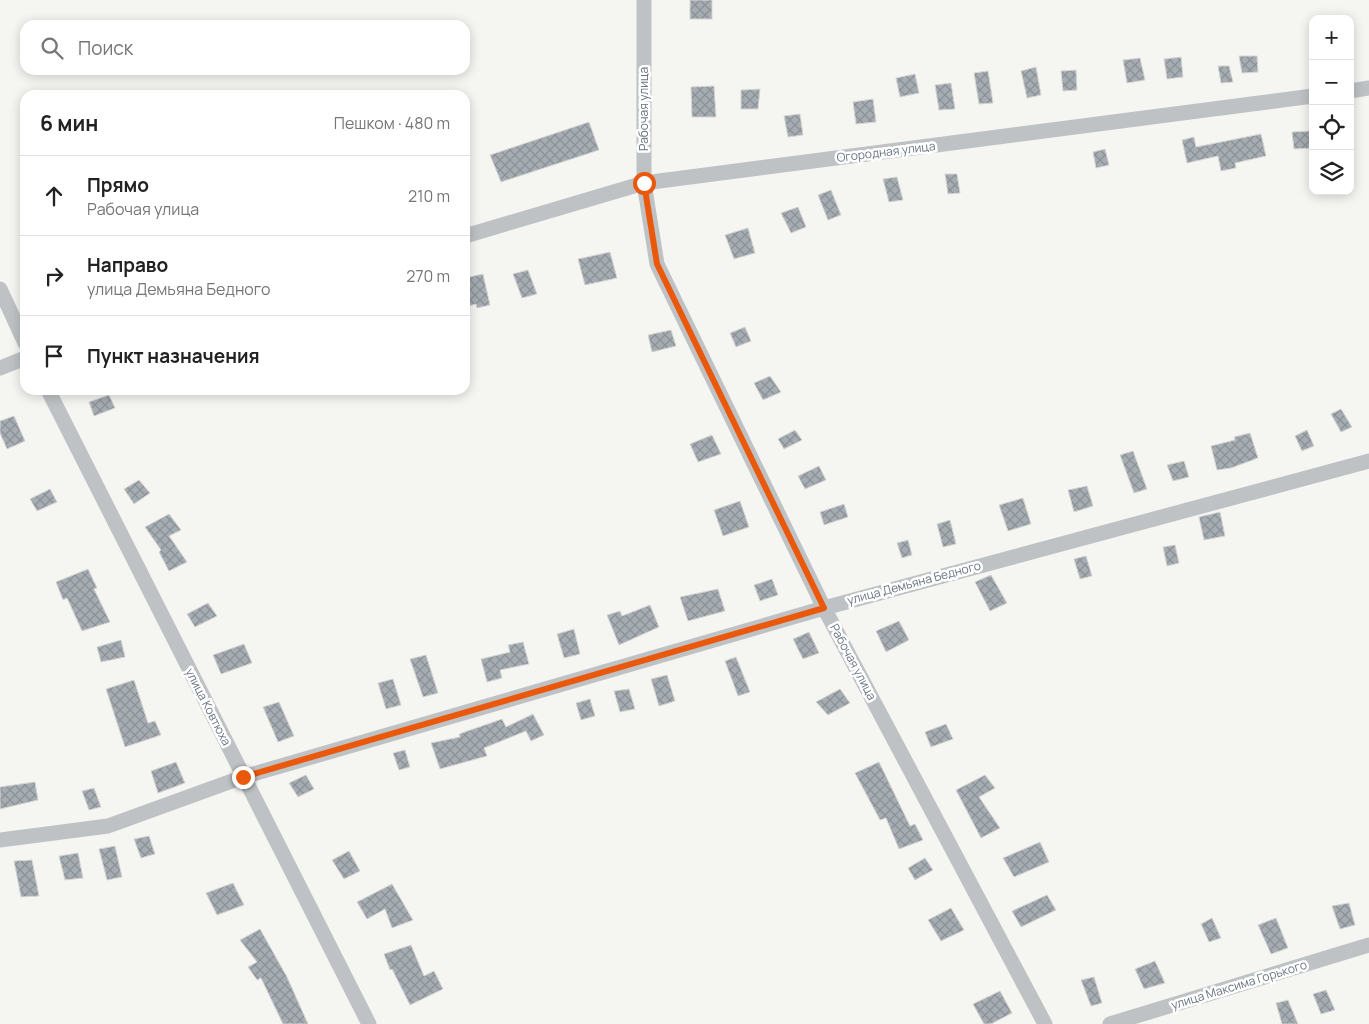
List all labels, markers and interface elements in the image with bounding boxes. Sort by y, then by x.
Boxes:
map controls [1309,15,1354,195]
button: + [1309,15,1354,60]
search box [20,20,470,75]
icon: search [38,34,66,62]
text: Поиск [78,35,133,61]
button: − [1309,60,1354,105]
street label: Рабочая улица [635,67,652,151]
button: locate [1309,105,1354,150]
text: 6 мин [40,109,98,137]
text: Пешком · 480 m [334,112,450,134]
street label: Огородная улица [836,137,936,166]
button: layers [1309,150,1354,195]
text: Прямо [87,172,149,198]
route start [633,172,656,195]
icon: ahead [40,182,68,210]
text: 210 m [408,185,450,207]
text: Рабочая улица [87,198,199,220]
text: Направо [87,252,168,278]
icon: right [40,262,68,290]
text: 270 m [406,265,450,287]
text: улица Демьяна Бедного [87,278,271,300]
icon: arrive [40,342,68,370]
text: Пункт назначения [87,343,260,369]
street label: улица Демьяна Бедного [845,556,983,609]
street label: Рабочая улица [826,621,881,703]
street label: улица Ковтюха [182,665,235,748]
route end [232,766,255,789]
street label: улица Максима Горького [1169,956,1309,1013]

